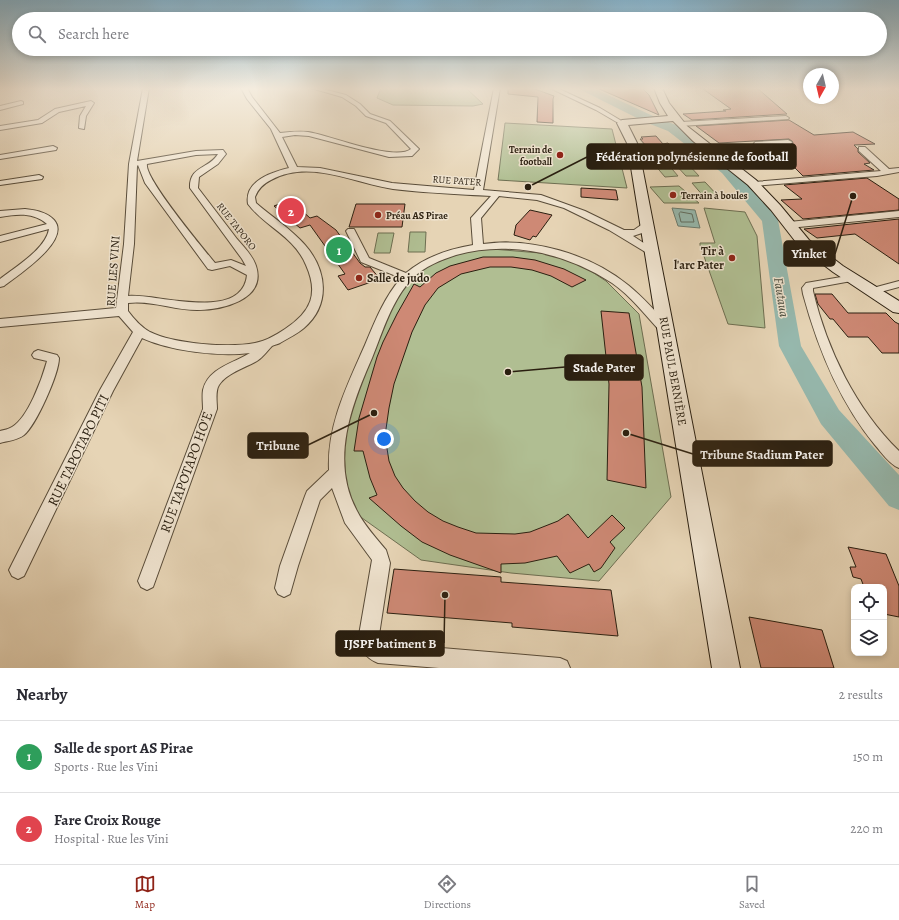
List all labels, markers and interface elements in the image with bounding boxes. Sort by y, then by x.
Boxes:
search box [12,12,887,56]
icon: search [26,23,48,45]
text: Search here [58,24,129,44]
north arrow [803,68,839,104]
place label: Terrain de football [509,143,552,168]
callout: Fédération polynésienne de football [587,144,796,169]
text: Fédération polynésienne de football [596,148,789,165]
marker: Terrain de football [555,150,565,160]
street label: RUE PATER [432,172,483,189]
place label: Terrain à boules [681,189,748,202]
marker: Terrain à boules [668,190,678,200]
pin: 2 [278,196,304,226]
street label: RUE TAPORO [214,200,259,253]
place label: Préau AS Pirae [386,209,448,222]
marker: Préau AS Pirae [373,210,383,220]
street label: RUE LES VINI [103,235,123,307]
pin: 1 [326,235,352,265]
callout: Yinket [784,241,835,266]
place label: Tir à l'arc Pater [674,243,724,273]
text: Yinket [790,245,827,262]
marker: Tir à l'arc Pater [727,253,737,263]
place label: Salle de judo [367,270,430,286]
marker: Salle de judo [354,273,364,283]
water label: Fautaua [770,276,793,318]
street label: RUE PAUL BERNIÈRE [656,315,690,427]
callout: Stade Pater [565,355,643,380]
text: Stade Pater [573,359,636,376]
street label: RUE TAPOTAPO PITI [43,391,114,509]
street label: RUE TAPOTAPO HO'E [156,409,217,535]
your location [374,429,394,449]
callout: Tribune [248,433,308,458]
text: Tribune [256,437,300,454]
callout: Tribune Stadium Pater [693,441,832,466]
text: Tribune Stadium Pater [700,446,824,463]
map controls [851,584,887,656]
button: locate [851,584,887,620]
button: layers [851,620,887,656]
callout: IJSPF batiment B [336,631,444,656]
text: IJSPF batiment B [344,635,436,652]
text: Nearby [16,683,67,706]
text: 2 results [839,686,883,703]
text: Salle de sport AS Pirae [54,738,193,758]
text: 1 [27,748,31,765]
text: 150 m [853,748,883,765]
text: Sports · Rue les Vini [54,758,158,775]
text: Fare Croix Rouge [54,810,161,830]
text: 2 [26,820,32,837]
text: 220 m [850,820,883,837]
text: Hospital · Rue les Vini [54,830,169,847]
tab: Map [134,873,156,912]
tab: Directions [424,873,471,912]
tab: Saved [739,873,765,912]

